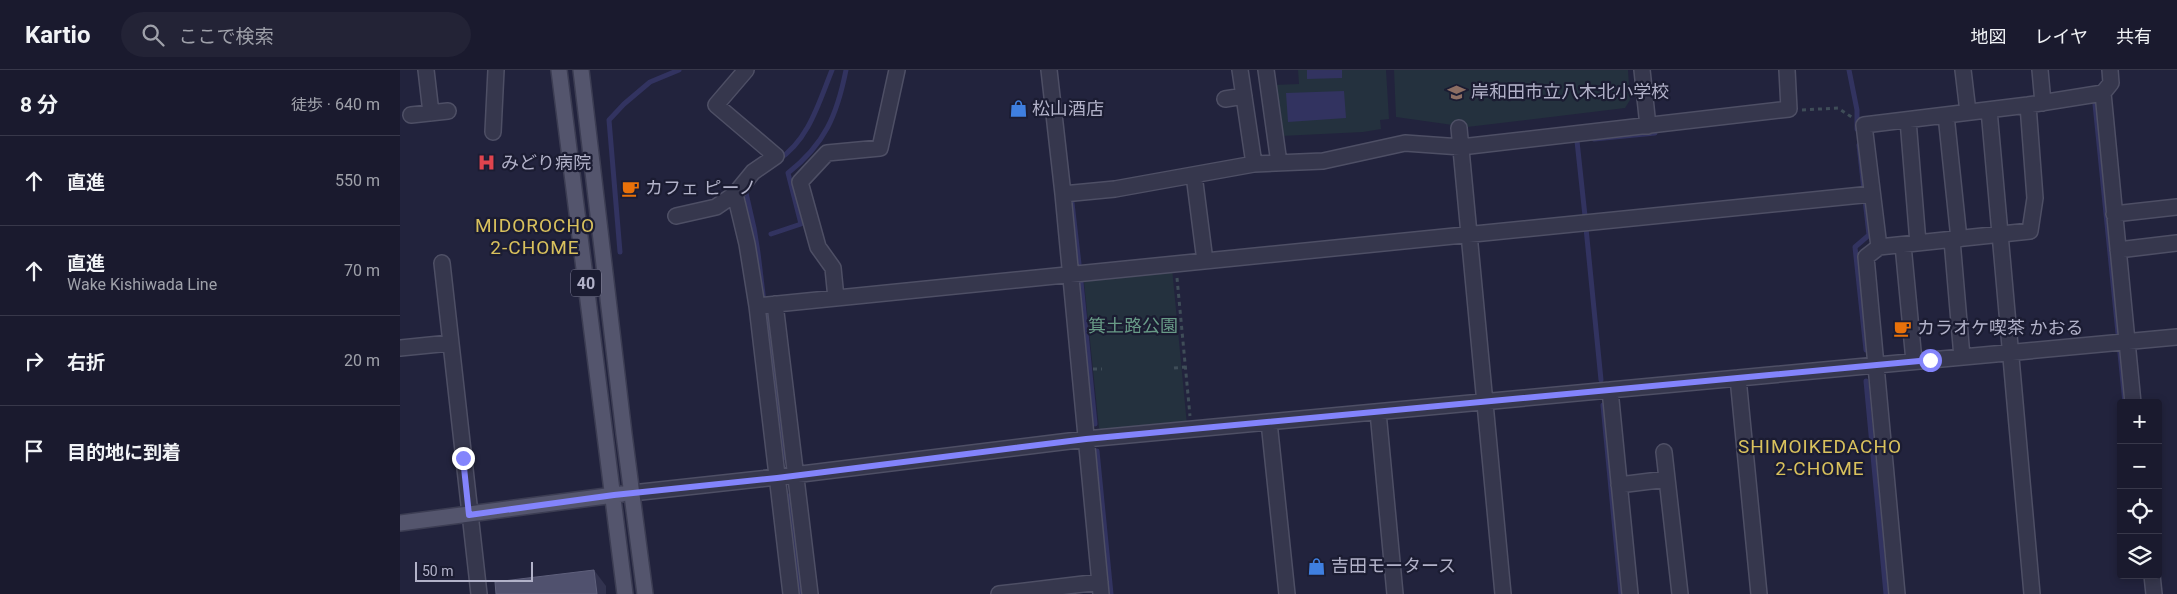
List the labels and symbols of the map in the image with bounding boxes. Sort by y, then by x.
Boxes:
place label: 岸和田市立八木北小学校 [1471,81,1669,102]
school or university icon: 岸和田市立八木北小学校 [1447,82,1467,102]
place label: 松山酒店 [1032,98,1104,119]
shop icon: 松山酒店 [1008,99,1028,119]
place label: みどり病院 [501,152,591,173]
hospital icon: みどり病院 [477,153,497,173]
place label: カフェ ピーノ [645,177,756,198]
cafe icon: カフェ ピーノ [621,178,641,198]
district label: MIDOROCHO 2-CHOME [475,214,595,259]
road number: 40 [571,270,601,297]
park label: 箕土路公園 [1088,315,1178,336]
place label: カラオケ喫茶 かおる [1917,317,2083,338]
cafe icon: カラオケ喫茶 かおる [1893,318,1913,338]
route start [1919,349,1942,372]
district label: SHIMOIKEDACHO 2-CHOME [1738,435,1902,480]
route end [452,447,475,470]
place label: 吉田モータース [1331,555,1456,576]
shop icon: 吉田モータース [1307,556,1327,576]
scale bar [415,559,532,582]

